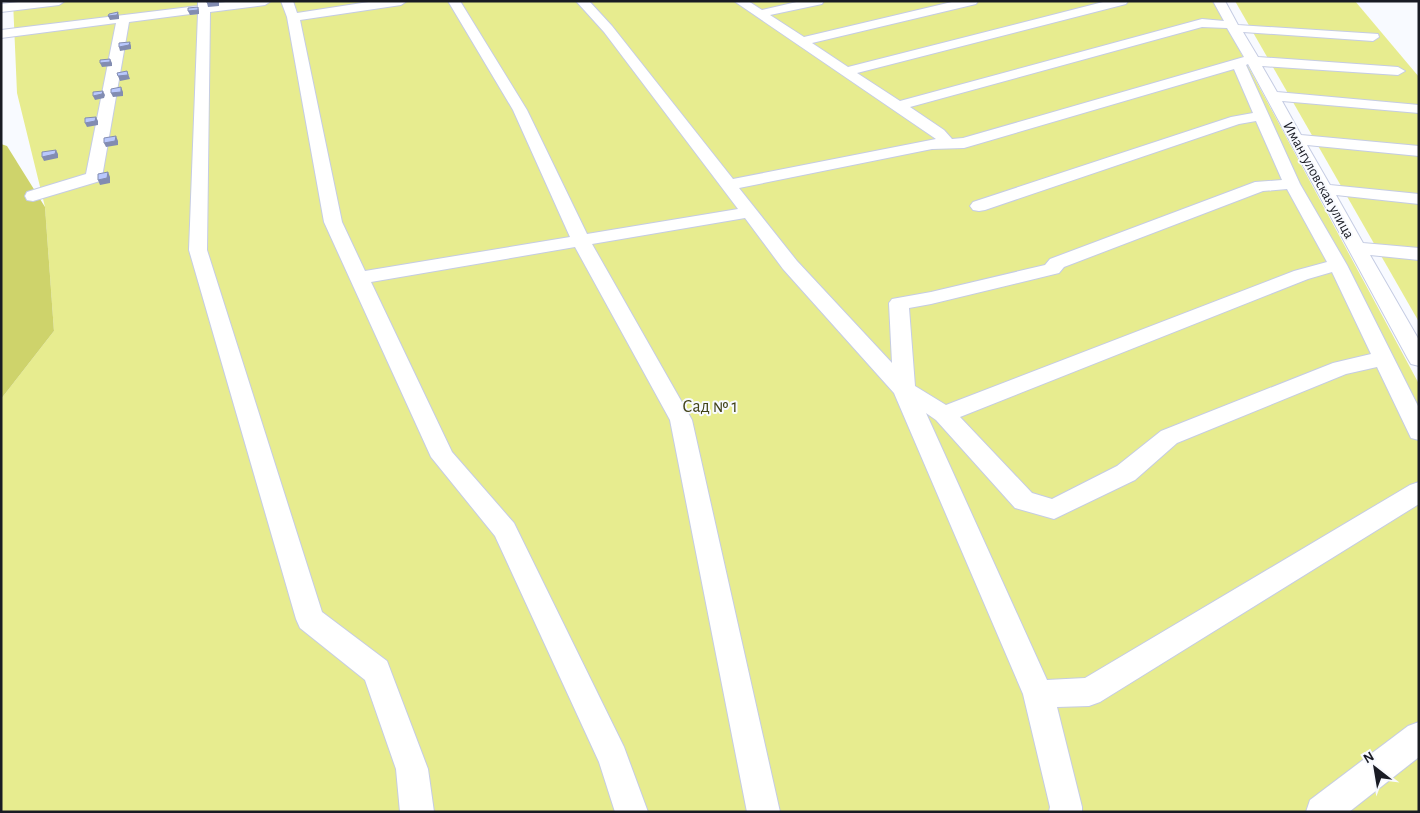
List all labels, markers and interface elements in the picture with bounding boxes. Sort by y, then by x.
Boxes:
street label: Имангуловская улица [1280,119,1357,241]
park label: Сад № 1 [682,398,738,416]
north arrow [1350,743,1400,793]
text: N [1361,749,1377,766]

